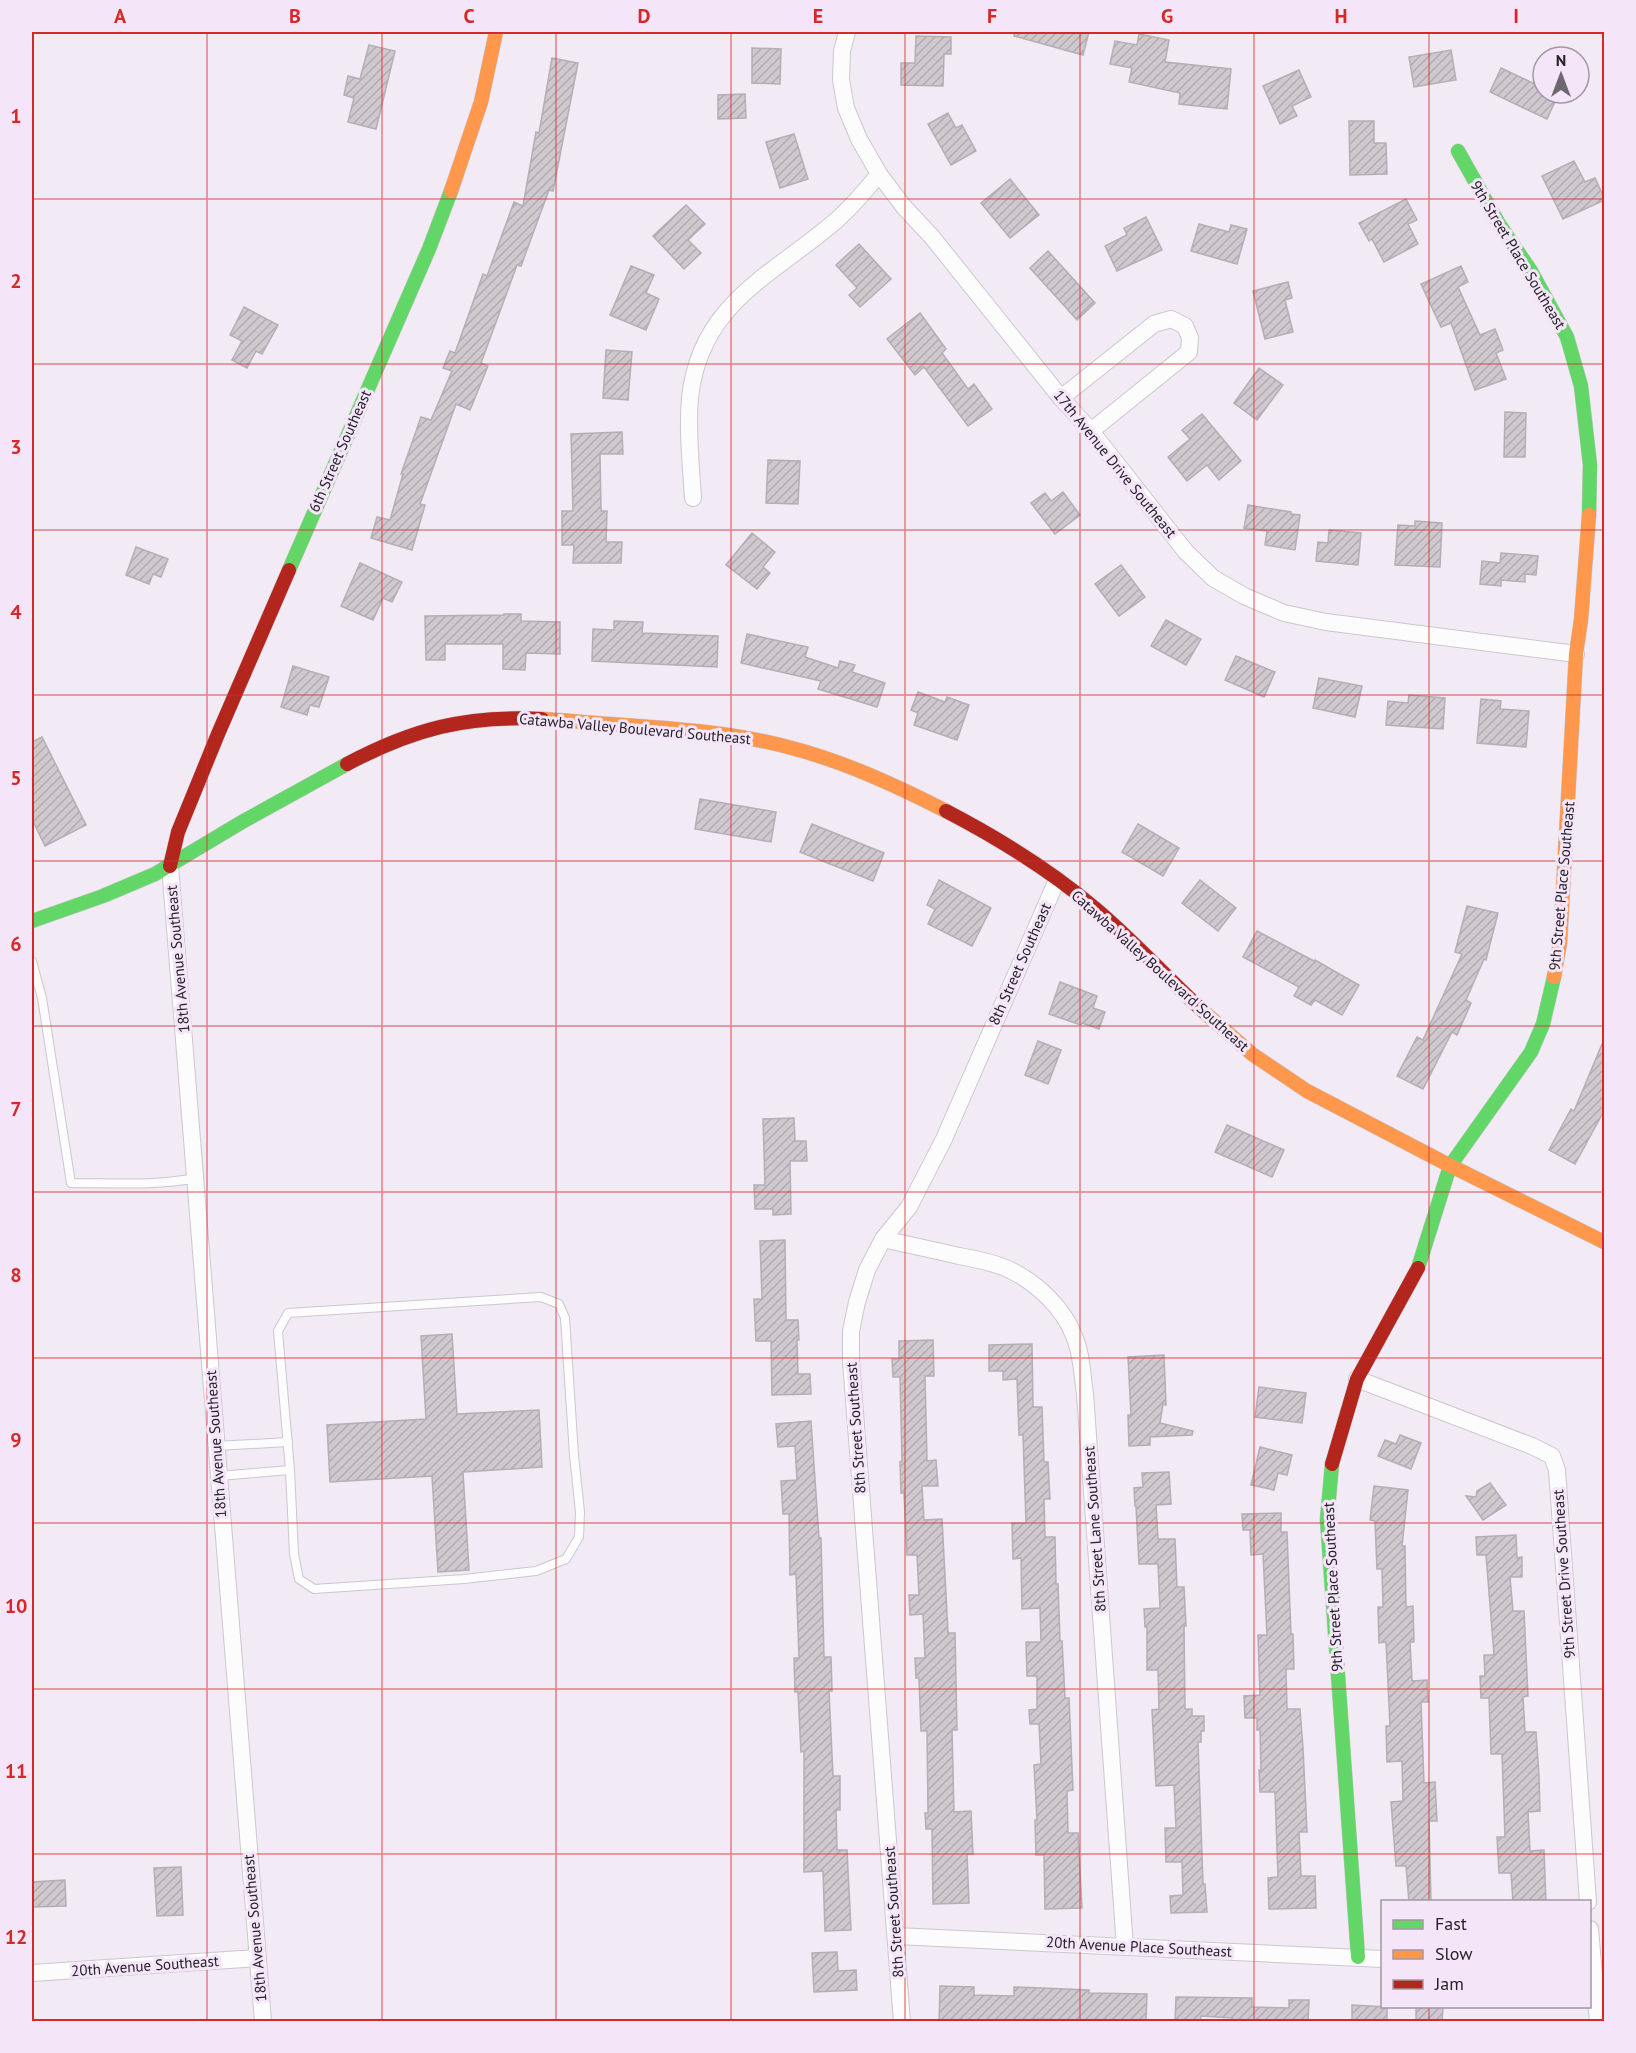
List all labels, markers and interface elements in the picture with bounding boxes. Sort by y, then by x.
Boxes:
text: A [114,3,127,29]
text: B [289,3,301,29]
text: C [463,3,475,29]
text: D [638,3,651,29]
text: E [813,3,823,29]
text: F [987,3,997,29]
text: G [1161,3,1173,29]
text: H [1334,3,1348,29]
text: I [1513,3,1519,29]
north arrow [1531,45,1591,105]
text: N [1556,50,1566,70]
text: 1 [10,103,22,129]
street label: 9th Street Place Southeast [1467,177,1570,332]
text: 2 [10,268,22,294]
street label: 17th Avenue Drive Southeast [1050,386,1181,542]
street label: 6th Street Southeast [304,387,375,515]
text: 3 [10,434,22,460]
text: 4 [10,599,22,625]
street label: Catawba Valley Boulevard Southeast [518,709,752,748]
text: 5 [10,765,22,791]
street label: 9th Street Place Southeast [1545,801,1578,971]
street label: 18th Avenue Southeast [162,885,193,1034]
street label: Catawba Valley Boulevard Southeast [1068,886,1253,1055]
street label: 8th Street Southeast [984,900,1055,1028]
text: 6 [10,931,22,957]
text: 7 [10,1096,22,1122]
text: 8 [10,1262,22,1288]
street label: 8th Street Southeast [841,1362,870,1494]
street label: 18th Avenue Southeast [201,1370,230,1518]
text: 9 [10,1427,22,1453]
street label: 8th Street Lane Southeast [1079,1445,1110,1613]
street label: 9th Street Drive Southeast [1548,1489,1579,1659]
street label: 9th Street Place Southeast [1319,1502,1346,1672]
text: 10 [5,1593,27,1619]
text: 11 [5,1758,27,1784]
street label: 8th Street Southeast [879,1846,908,1978]
street label: 18th Avenue Southeast [239,1854,270,2003]
legend [1381,1900,1591,2008]
text: Fast [1435,1912,1467,1935]
text: 12 [5,1924,27,1950]
street label: 20th Avenue Place Southeast [1046,1932,1232,1961]
text: Slow [1435,1942,1473,1965]
street label: 20th Avenue Southeast [71,1951,219,1980]
text: Jam [1434,1972,1464,1995]

